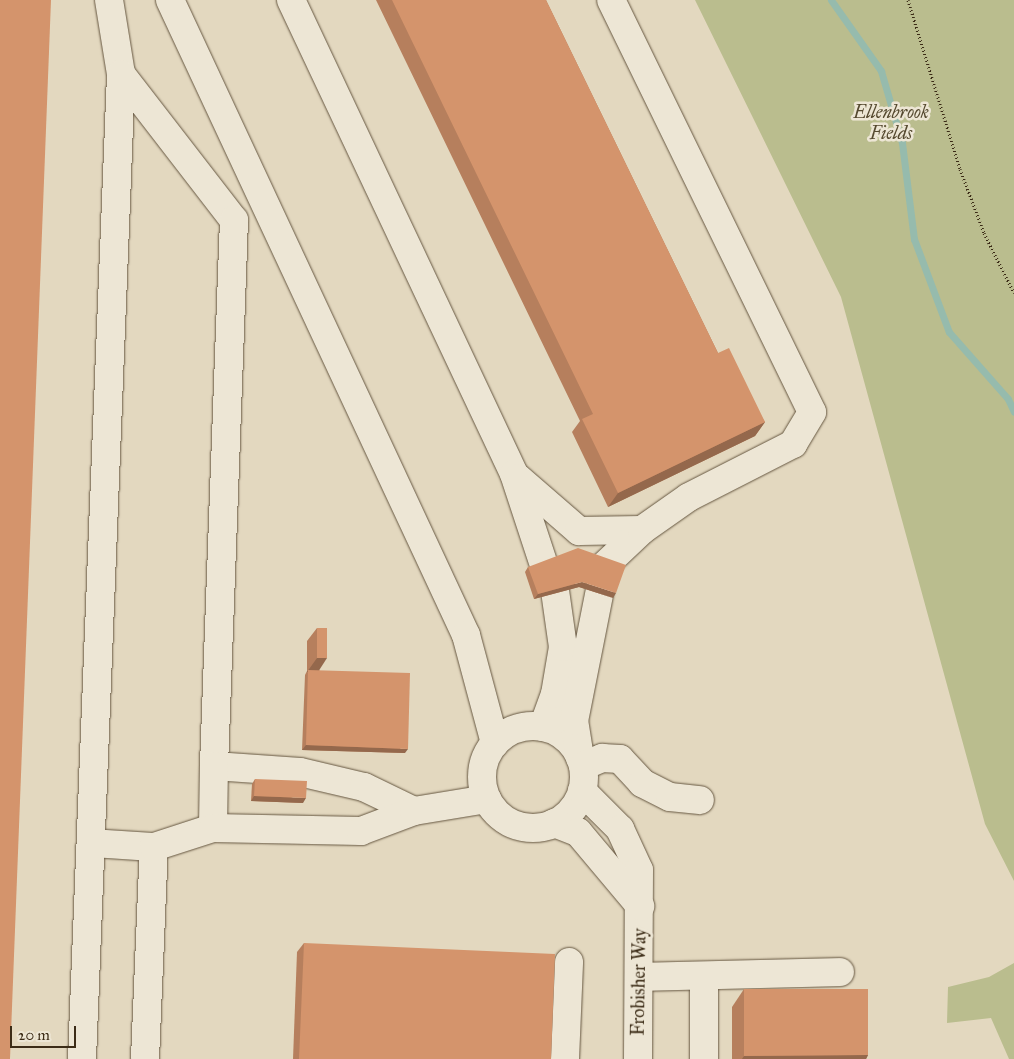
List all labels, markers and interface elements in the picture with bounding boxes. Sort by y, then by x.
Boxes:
park label: Ellenbrook Fields [853,102,929,144]
street label: Frobisher Way [627,928,651,1036]
scale bar [12,1016,79,1048]
text: 20 m [18,1026,50,1044]

